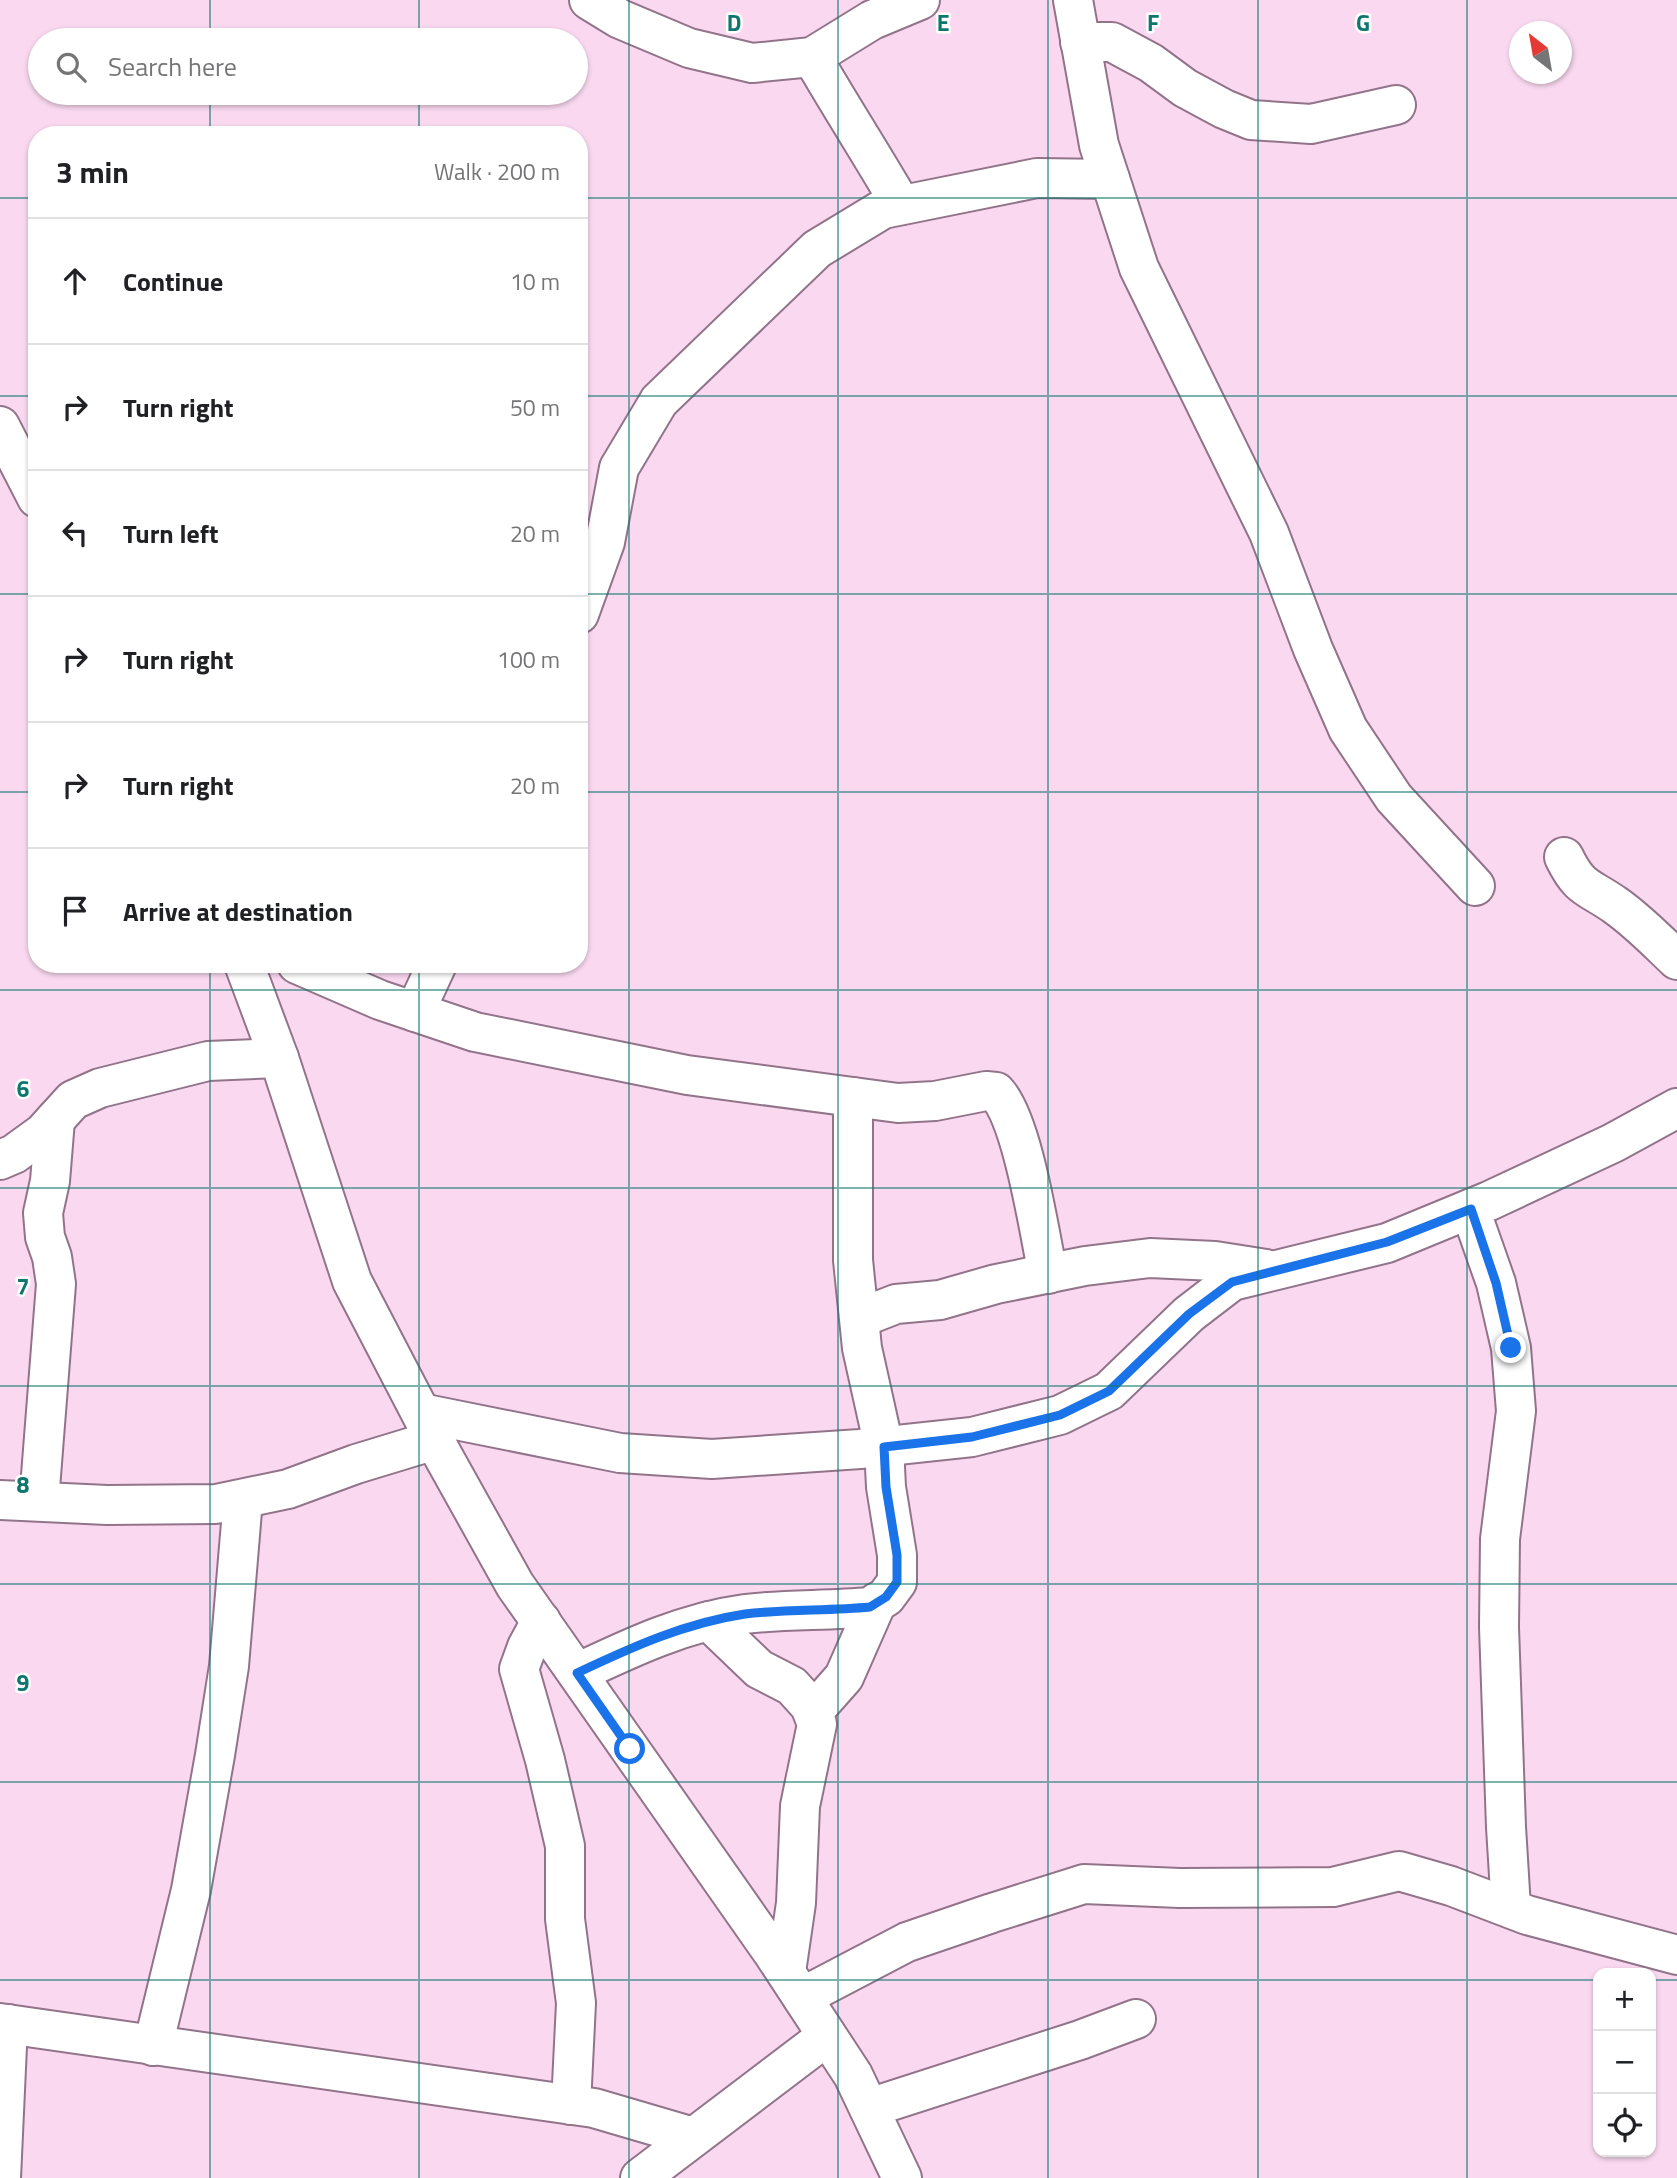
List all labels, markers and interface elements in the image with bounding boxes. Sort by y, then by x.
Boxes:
text: D [727,5,741,40]
text: E [937,5,949,40]
text: F [1147,5,1159,40]
text: G [1356,5,1370,40]
north arrow [1509,21,1572,84]
search box [28,28,588,105]
text: Search here [108,47,237,86]
icon: search [52,48,90,86]
text: 3 min [56,149,129,195]
text: Walk · 200 m [434,154,560,189]
icon: ahead [56,262,94,300]
text: Continue [123,262,223,301]
text: 10 m [510,264,560,299]
icon: right [56,388,94,426]
text: Turn right [123,388,234,427]
text: 50 m [510,390,560,425]
icon: left [56,514,94,552]
text: Turn left [123,514,218,553]
text: 20 m [510,516,560,551]
icon: right [56,640,94,678]
text: Turn right [123,640,234,679]
text: 100 m [497,642,560,677]
icon: right [56,766,94,804]
text: Turn right [123,766,234,805]
text: 20 m [510,768,560,803]
icon: arrive [56,892,94,930]
text: Arrive at destination [123,892,353,931]
text: 6 [17,1071,30,1106]
text: 7 [17,1269,29,1304]
route end [1495,1332,1526,1363]
text: 8 [17,1467,30,1502]
text: 9 [17,1665,30,1700]
route start [614,1733,645,1764]
map controls [1593,1968,1656,2157]
button: + [1593,1968,1656,2031]
button: − [1593,2031,1656,2094]
button: locate [1593,2094,1656,2157]

